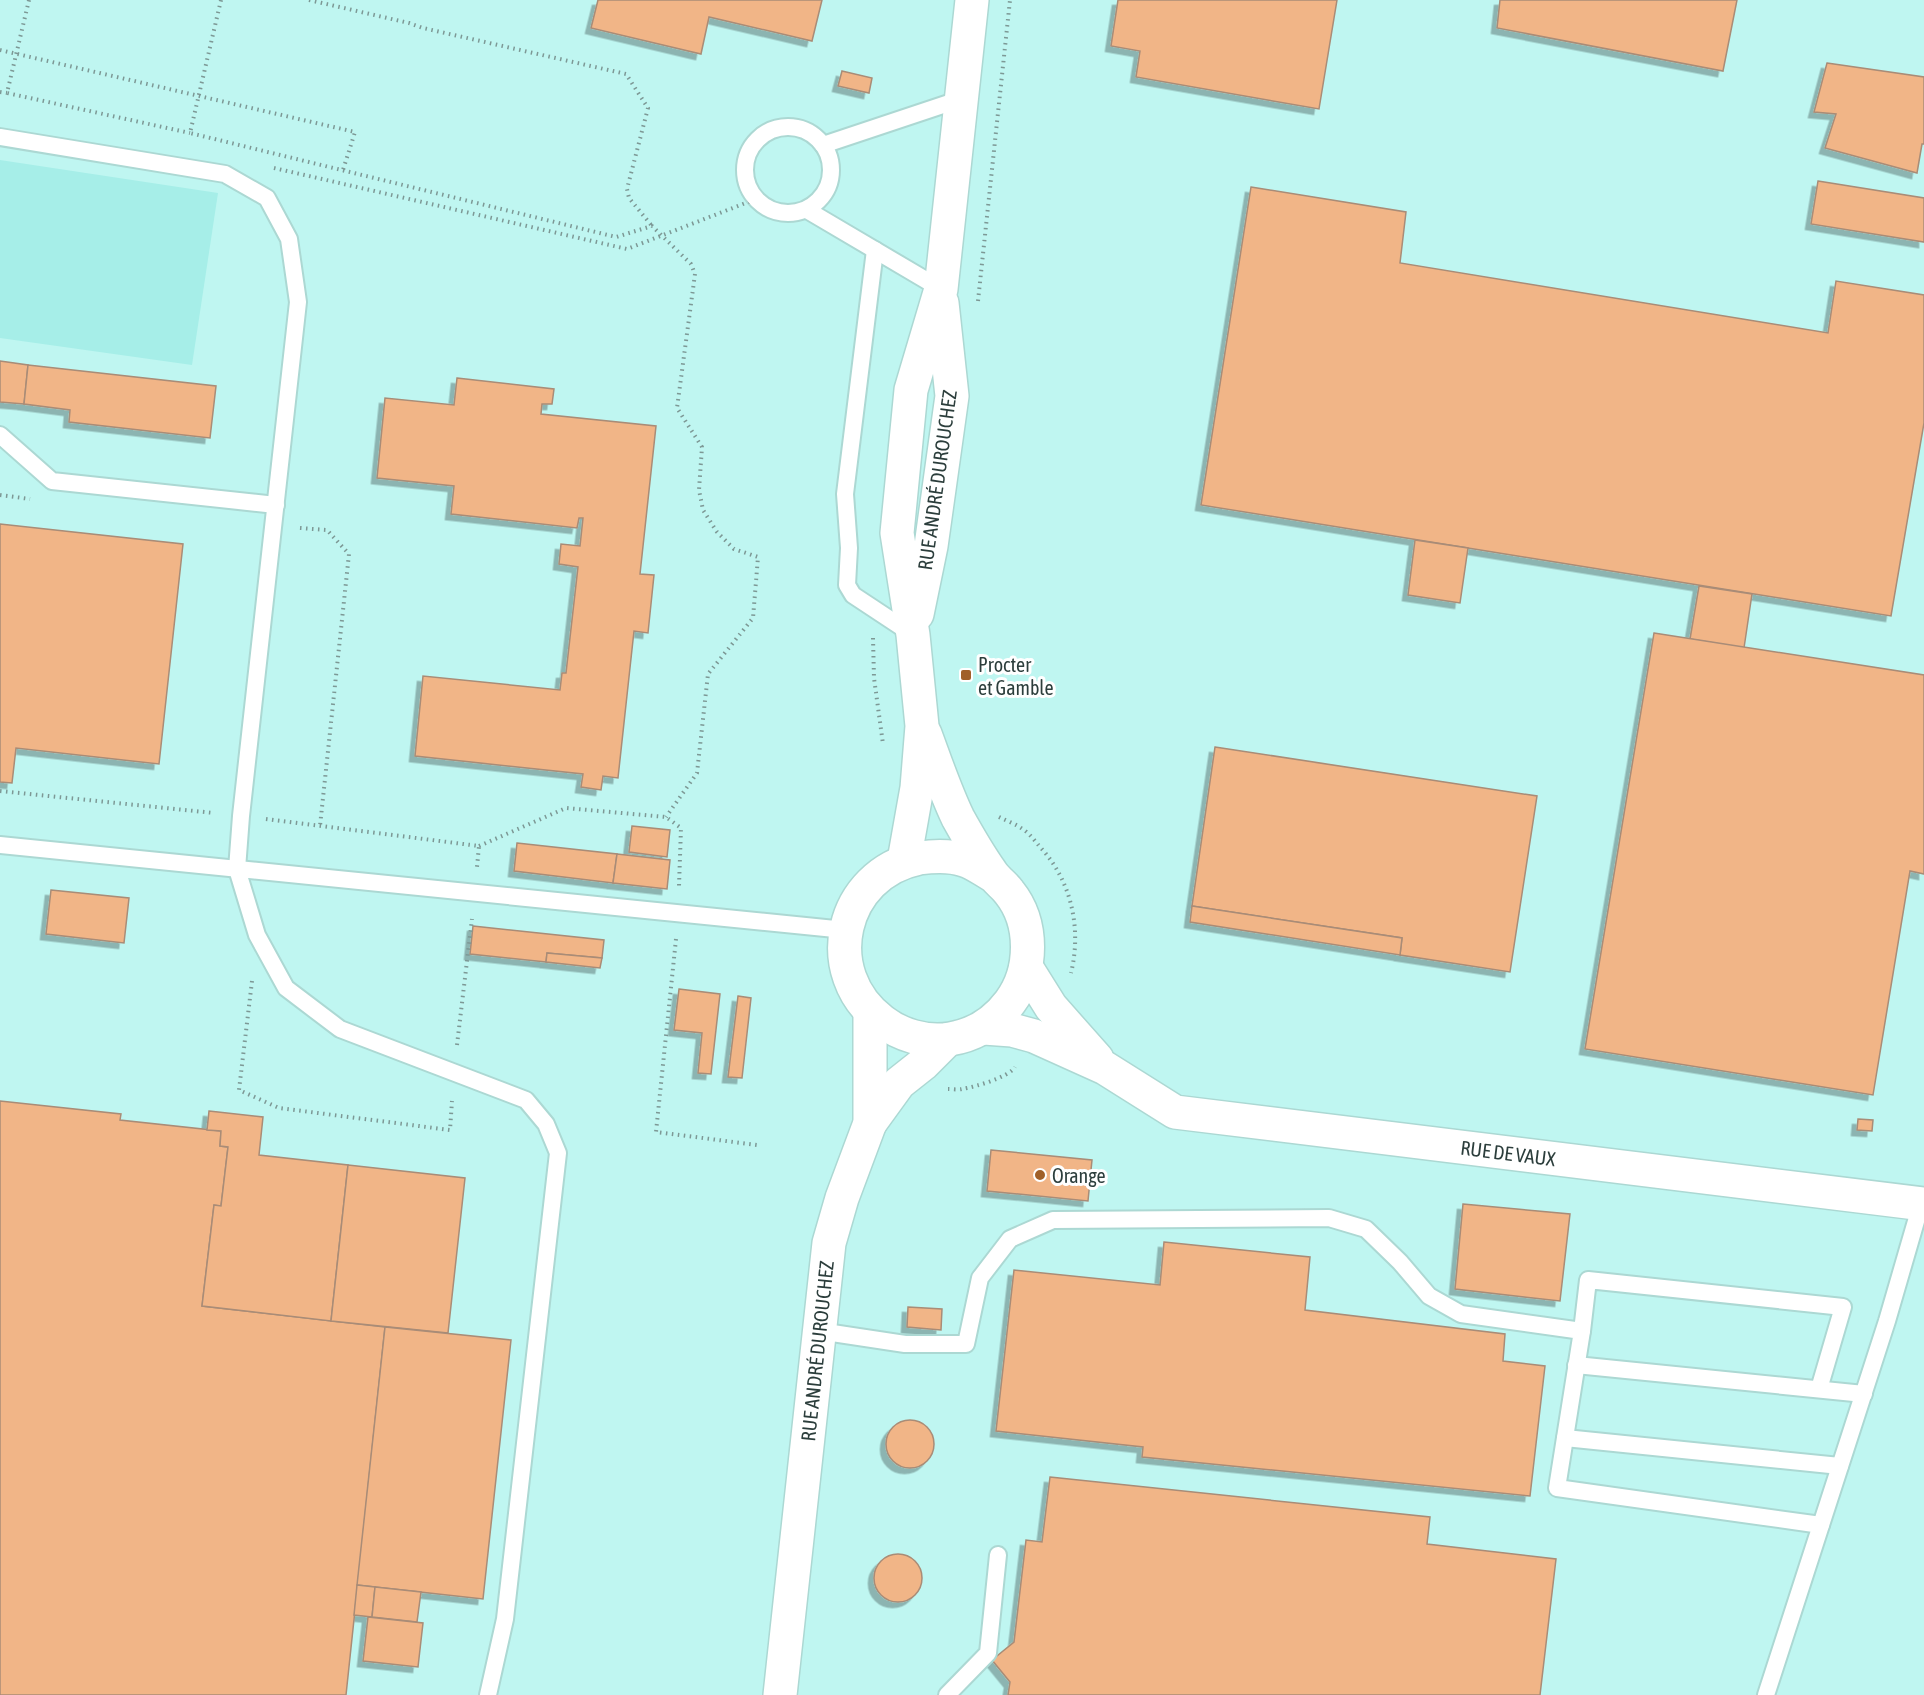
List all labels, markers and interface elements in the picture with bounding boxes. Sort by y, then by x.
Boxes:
street label: RUE ANDRÉ DUROUCHEZ [913,389,961,571]
place label: Procter et Gamble [978,653,1054,699]
marker: Procter et Gamble [959,668,973,682]
street label: RUE DE VAUX [1459,1136,1557,1170]
place label: Orange [1052,1164,1105,1187]
marker: Orange [1033,1168,1047,1182]
street label: RUE ANDRÉ DUROUCHEZ [796,1260,838,1442]

